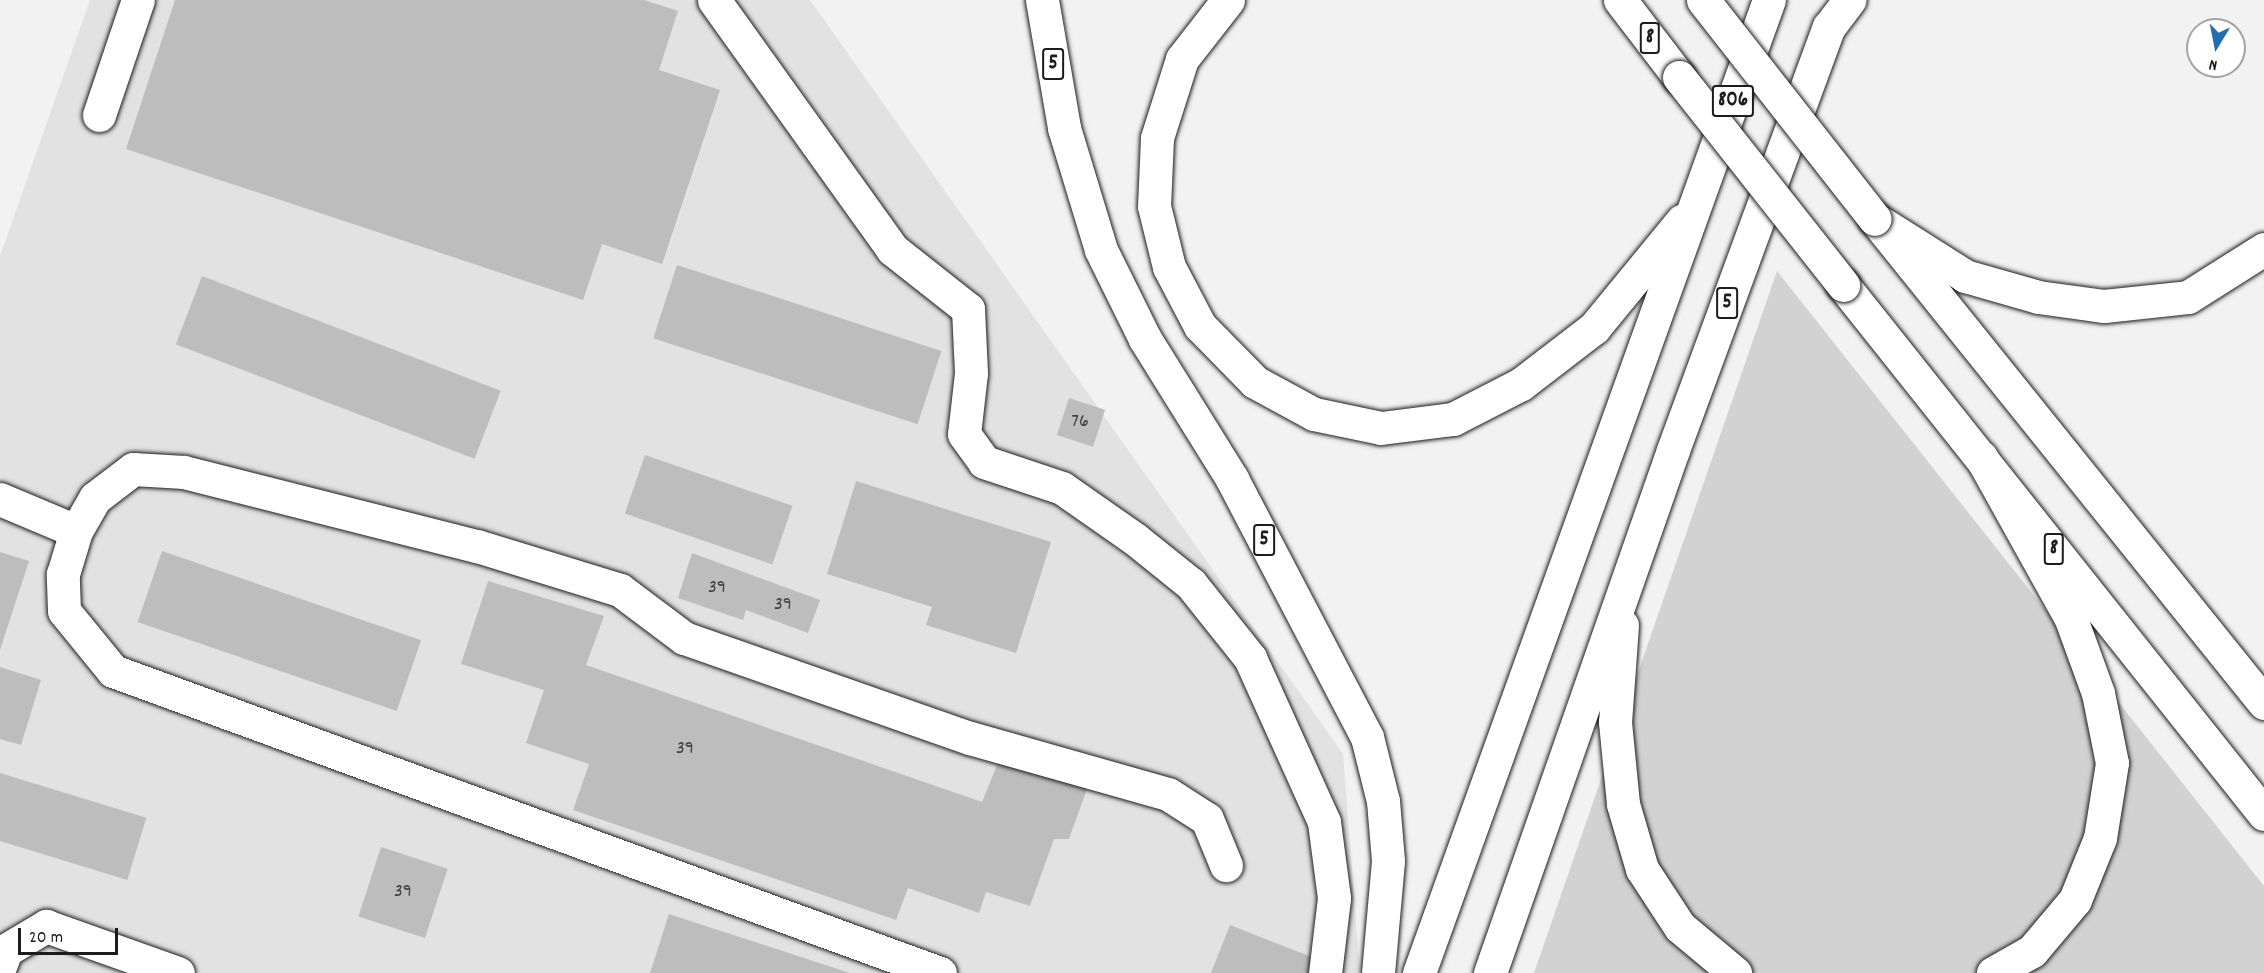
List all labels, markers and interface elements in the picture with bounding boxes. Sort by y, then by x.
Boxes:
north arrow [2186,18,2246,78]
road number: 8 [1640,20,1660,56]
road number: 5 [1041,46,1065,82]
text: N [2207,52,2219,76]
road number: 806 [1710,83,1756,119]
road number: 5 [1715,285,1739,321]
house number: 76 [1071,410,1089,434]
road number: 5 [1252,522,1276,558]
road number: 8 [2044,531,2064,567]
house number: 39 [708,576,726,600]
house number: 39 [774,593,792,617]
house number: 39 [676,737,694,761]
house number: 39 [394,880,412,904]
scale bar [21,916,122,954]
text: 20 m [29,926,63,951]

